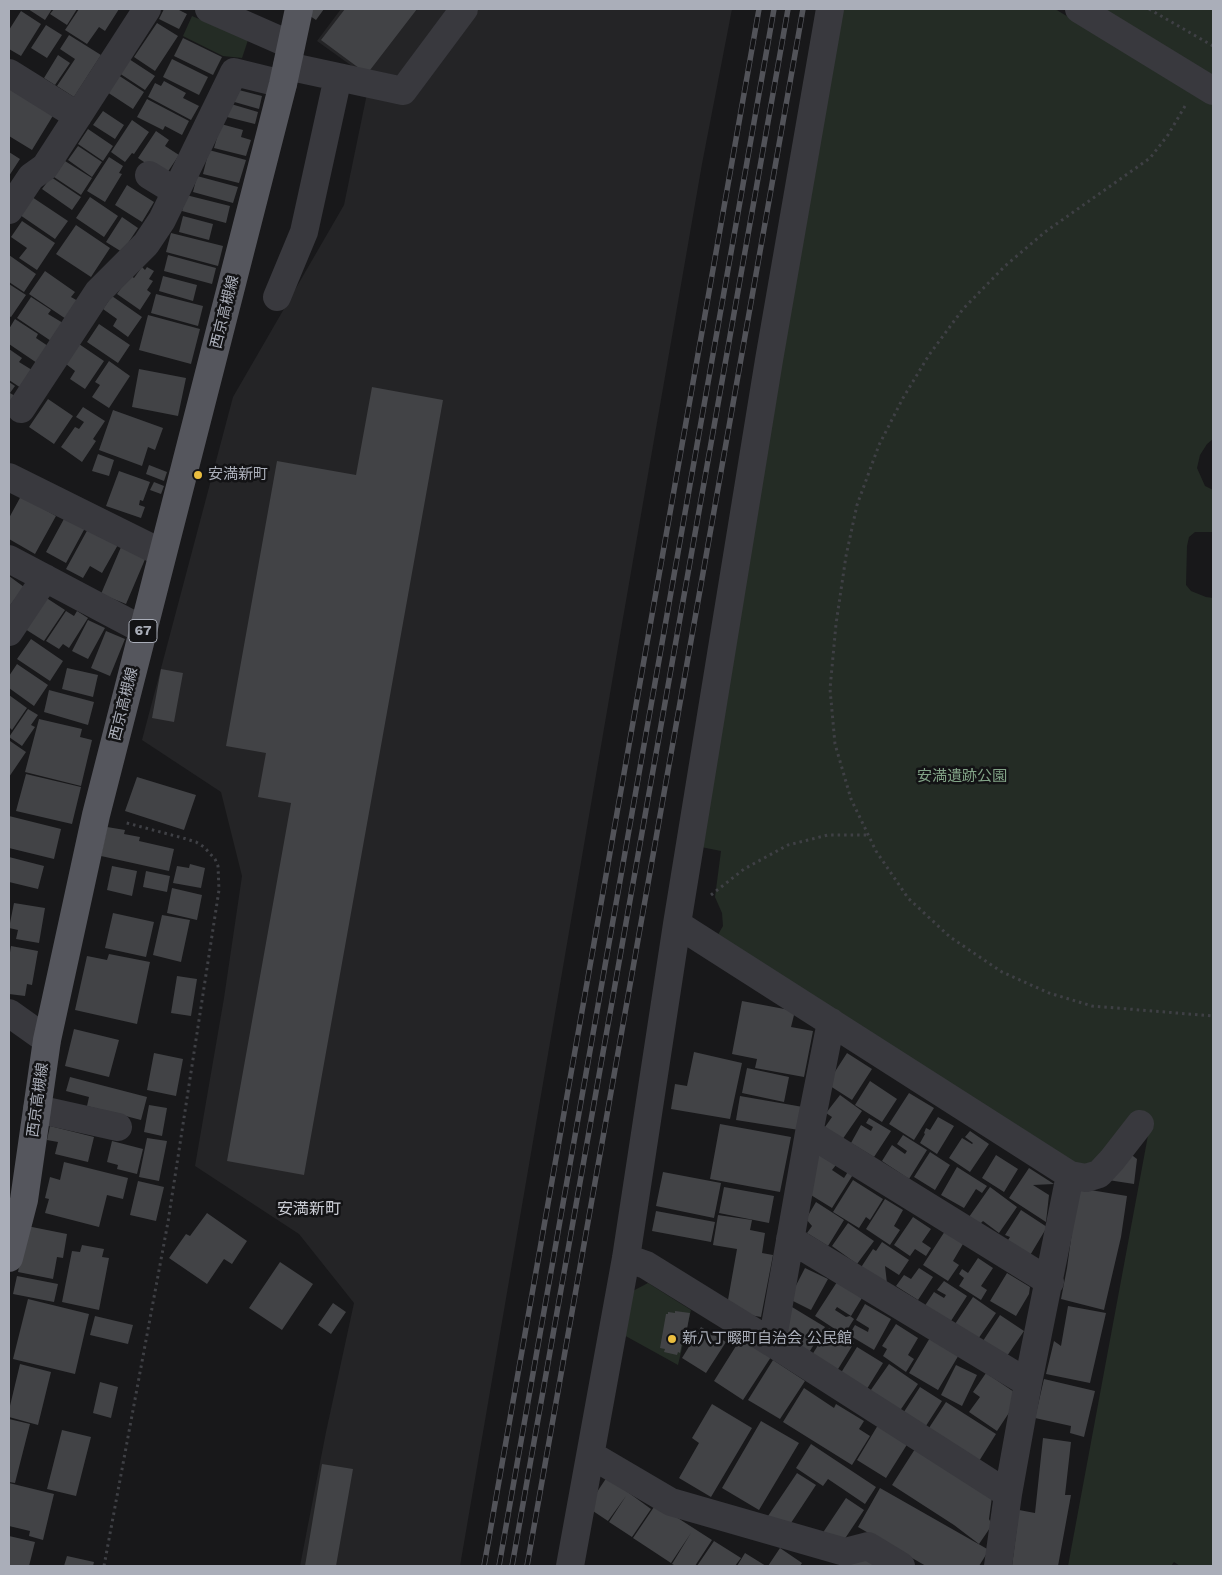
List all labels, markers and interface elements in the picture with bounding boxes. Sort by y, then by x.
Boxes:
street label: 西京高槻線 [207,273,243,351]
place label: 安満新町 [208,466,268,484]
marker: 安満新町 [192,469,204,481]
road number: 67 [129,620,157,642]
street label: 西京高槻線 [106,665,142,743]
park label: 安満遺跡公園 [917,768,1007,786]
street label: 西京高槻線 [24,1062,52,1138]
district label: 安満新町 [277,1199,341,1219]
place label: 新八丁畷町自治会 公民館 [682,1330,852,1348]
marker: 新八丁畷町自治会 公民館 [666,1333,678,1345]

